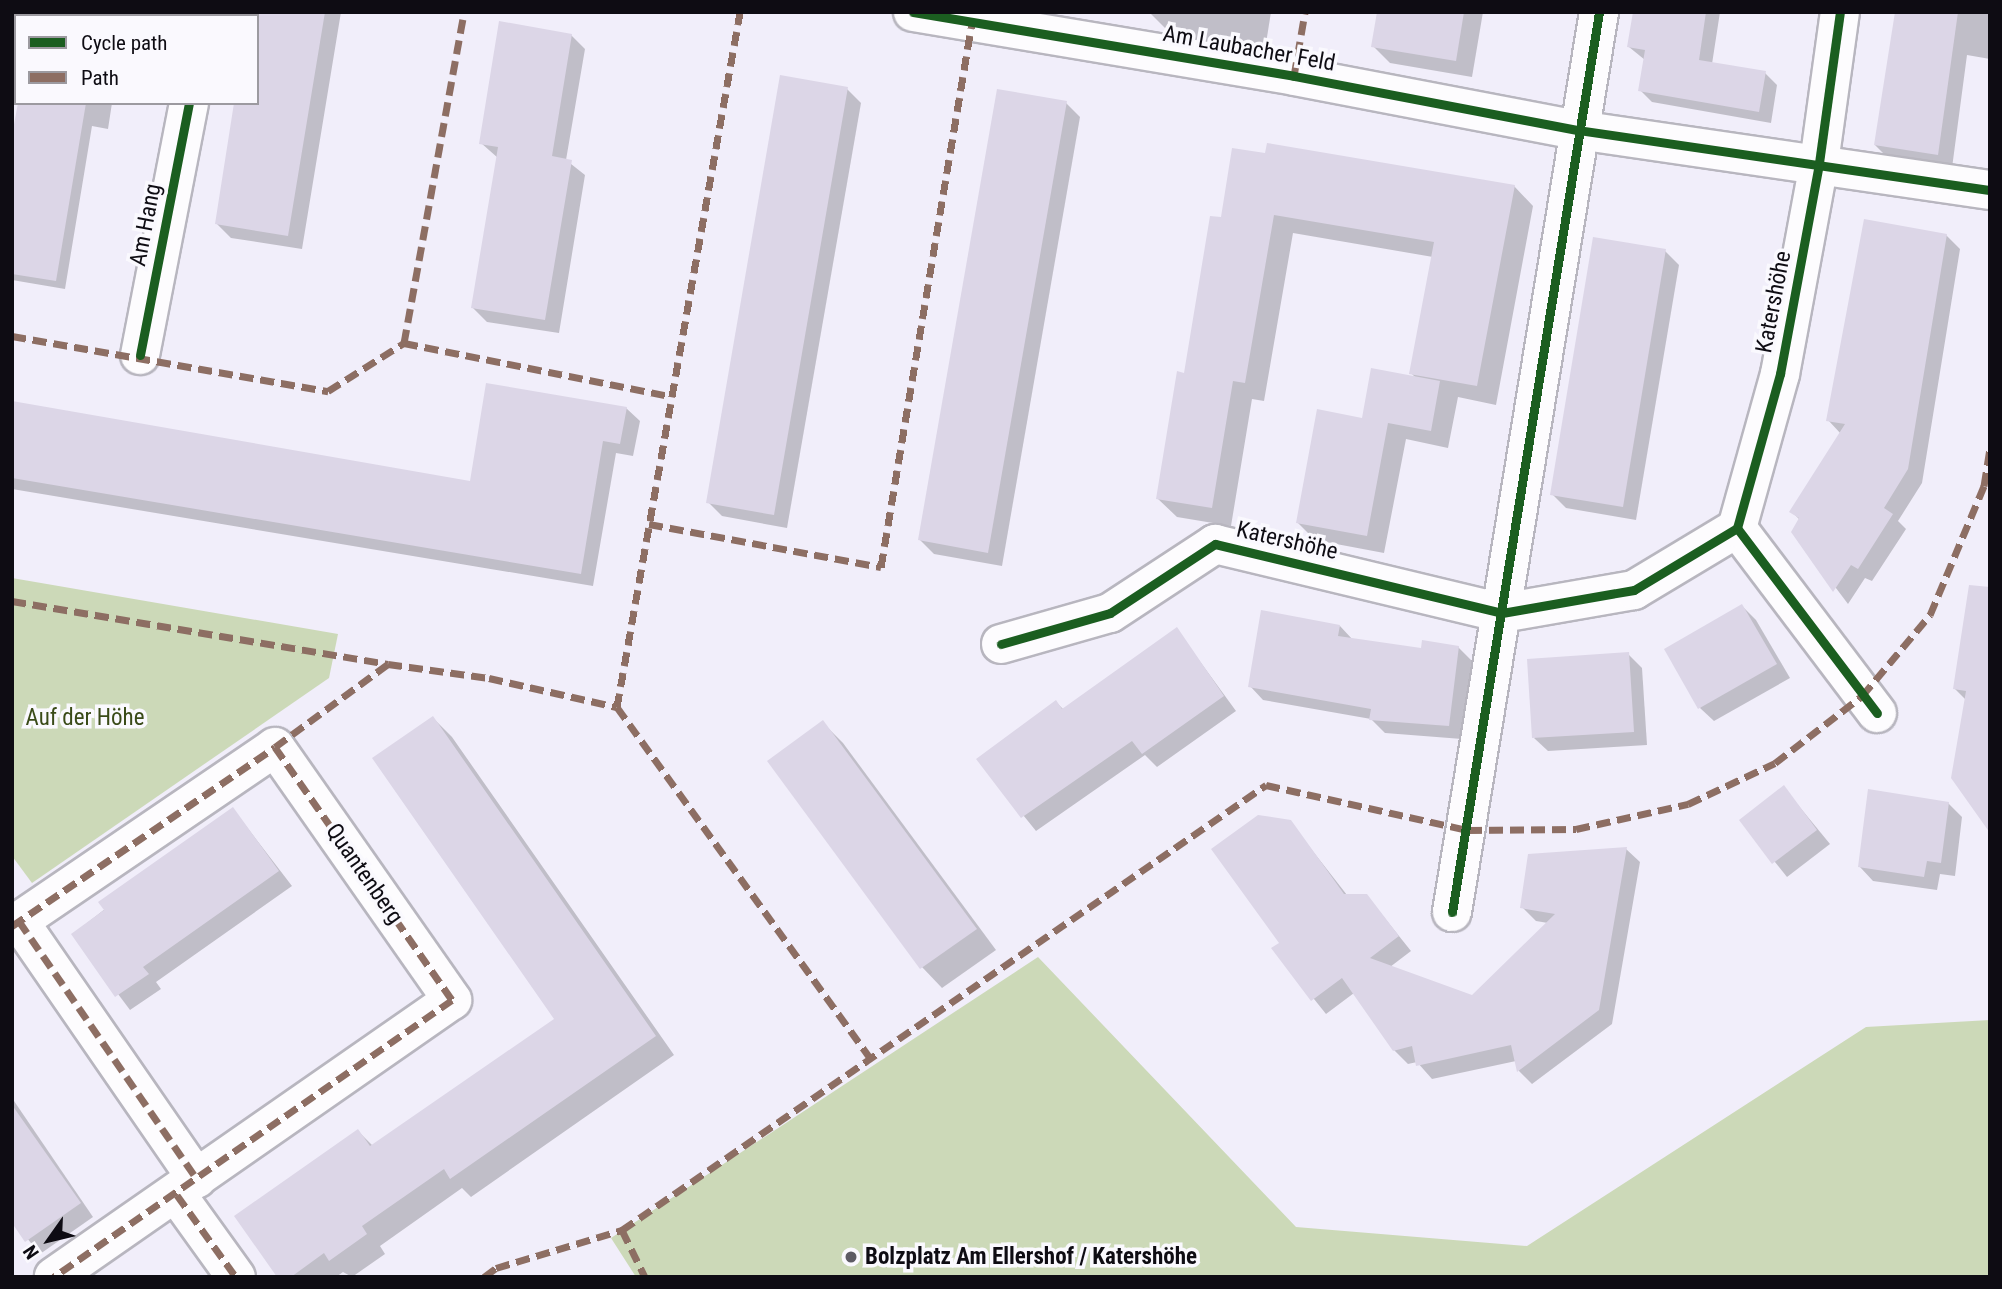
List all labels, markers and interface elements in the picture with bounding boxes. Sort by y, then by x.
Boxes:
legend [14,14,259,105]
street label: Am Laubacher Feld [1161,20,1337,78]
text: Cycle path [81,31,167,55]
text: Path [81,66,119,90]
street label: Am Hang [124,181,168,269]
street label: Katershöhe [1751,249,1797,355]
street label: Katershöhe [1234,516,1340,566]
park label: Auf der Höhe [26,704,144,732]
street label: Quantenberg [319,819,409,929]
north arrow [14,1205,84,1275]
text: N [18,1241,44,1263]
place label: Bolzplatz Am Ellershof / Katershöhe [865,1243,1197,1271]
marker: Bolzplatz Am Ellershof / Katershöhe [843,1249,859,1265]

